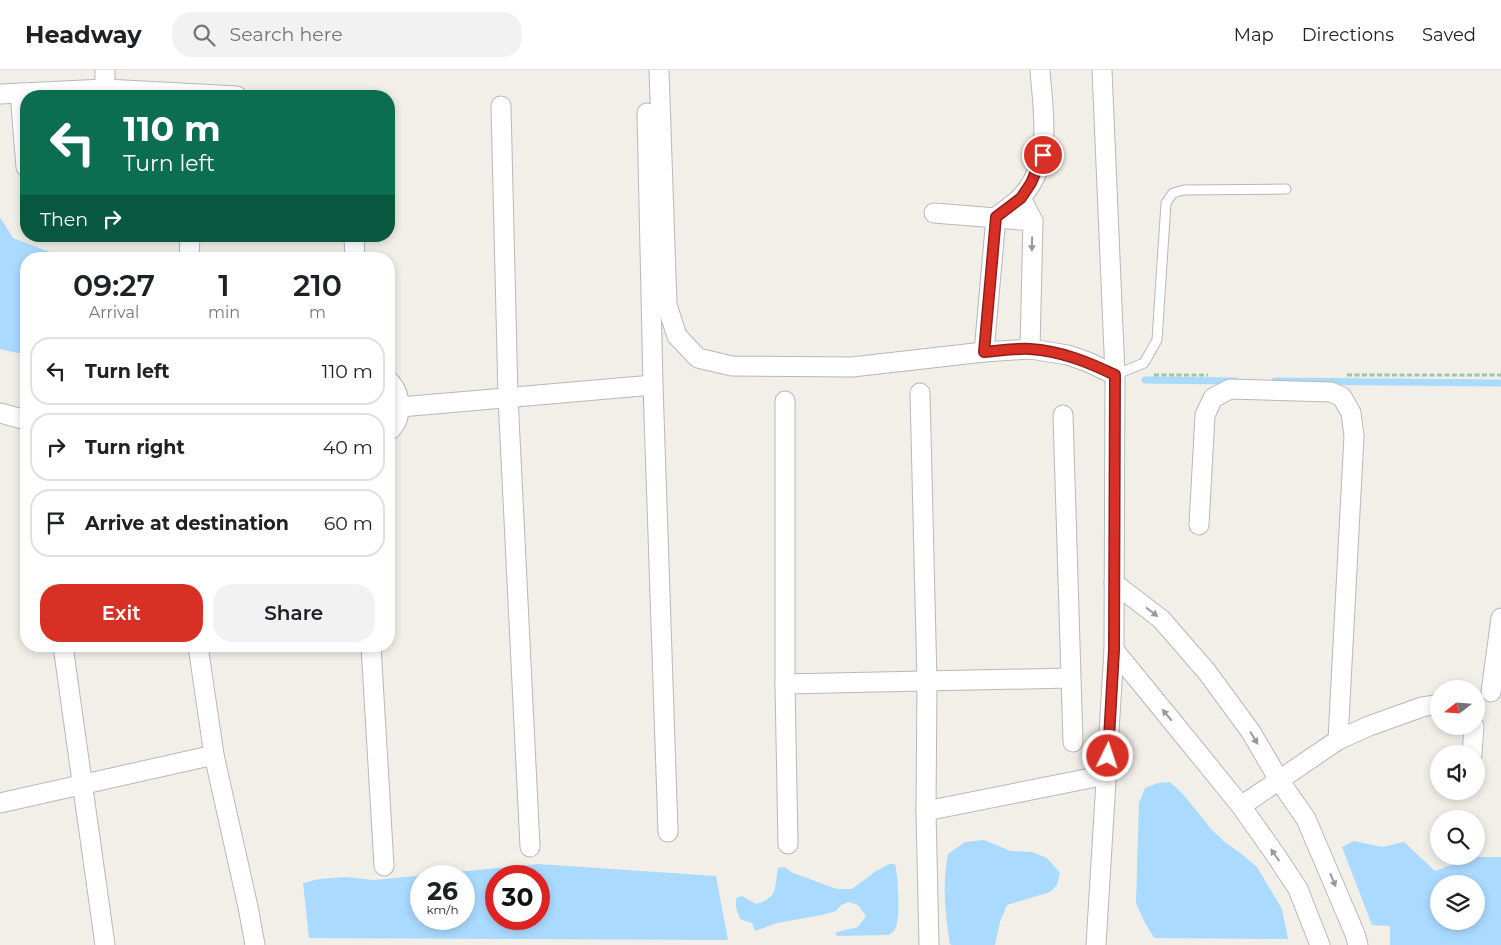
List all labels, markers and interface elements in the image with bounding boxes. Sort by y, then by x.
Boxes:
search box [172,12,522,57]
text: Headway [25,20,142,49]
icon: search [190,21,218,49]
text: Search here [230,23,343,46]
text: Map [1234,24,1274,46]
text: Directions [1302,24,1394,46]
text: Saved [1422,24,1476,46]
text: 110 m [123,107,221,150]
icon: left [40,110,105,175]
pin [1022,134,1064,176]
icon: arrive [1029,141,1057,169]
text: Turn left [123,150,215,177]
icon: right [98,205,126,233]
text: Then [40,208,88,231]
one-way arrow [1028,236,1036,252]
text: 09:27 [73,267,155,304]
text: 1 [218,267,230,304]
text: 210 [293,267,342,304]
text: Arrival [89,303,139,322]
text: min [208,303,240,322]
text: m [309,303,326,322]
icon: left [42,357,70,385]
text: Turn left [85,360,170,383]
text: 110 m [322,360,373,383]
icon: right [42,433,70,461]
text: Turn right [85,436,185,459]
text: 40 m [323,436,373,459]
icon: arrive [42,509,70,537]
text: Arrive at destination [85,512,289,535]
text: 60 m [324,512,373,535]
button: Exit [40,584,203,642]
button: Share [213,584,375,642]
one-way arrow [1145,607,1158,618]
north arrow [1430,680,1485,735]
map controls [1430,680,1485,930]
one-way arrow [1162,709,1173,722]
position arrow [1081,729,1133,781]
one-way arrow [1250,732,1259,745]
button: sound [1430,745,1485,800]
button: search [1430,810,1485,865]
one-way arrow [1271,848,1280,862]
speed limit sign: 30 [485,865,550,930]
one-way arrow [1329,873,1337,887]
button: layers [1430,875,1485,930]
text: 26 [427,876,458,906]
text: km/h [426,902,459,917]

